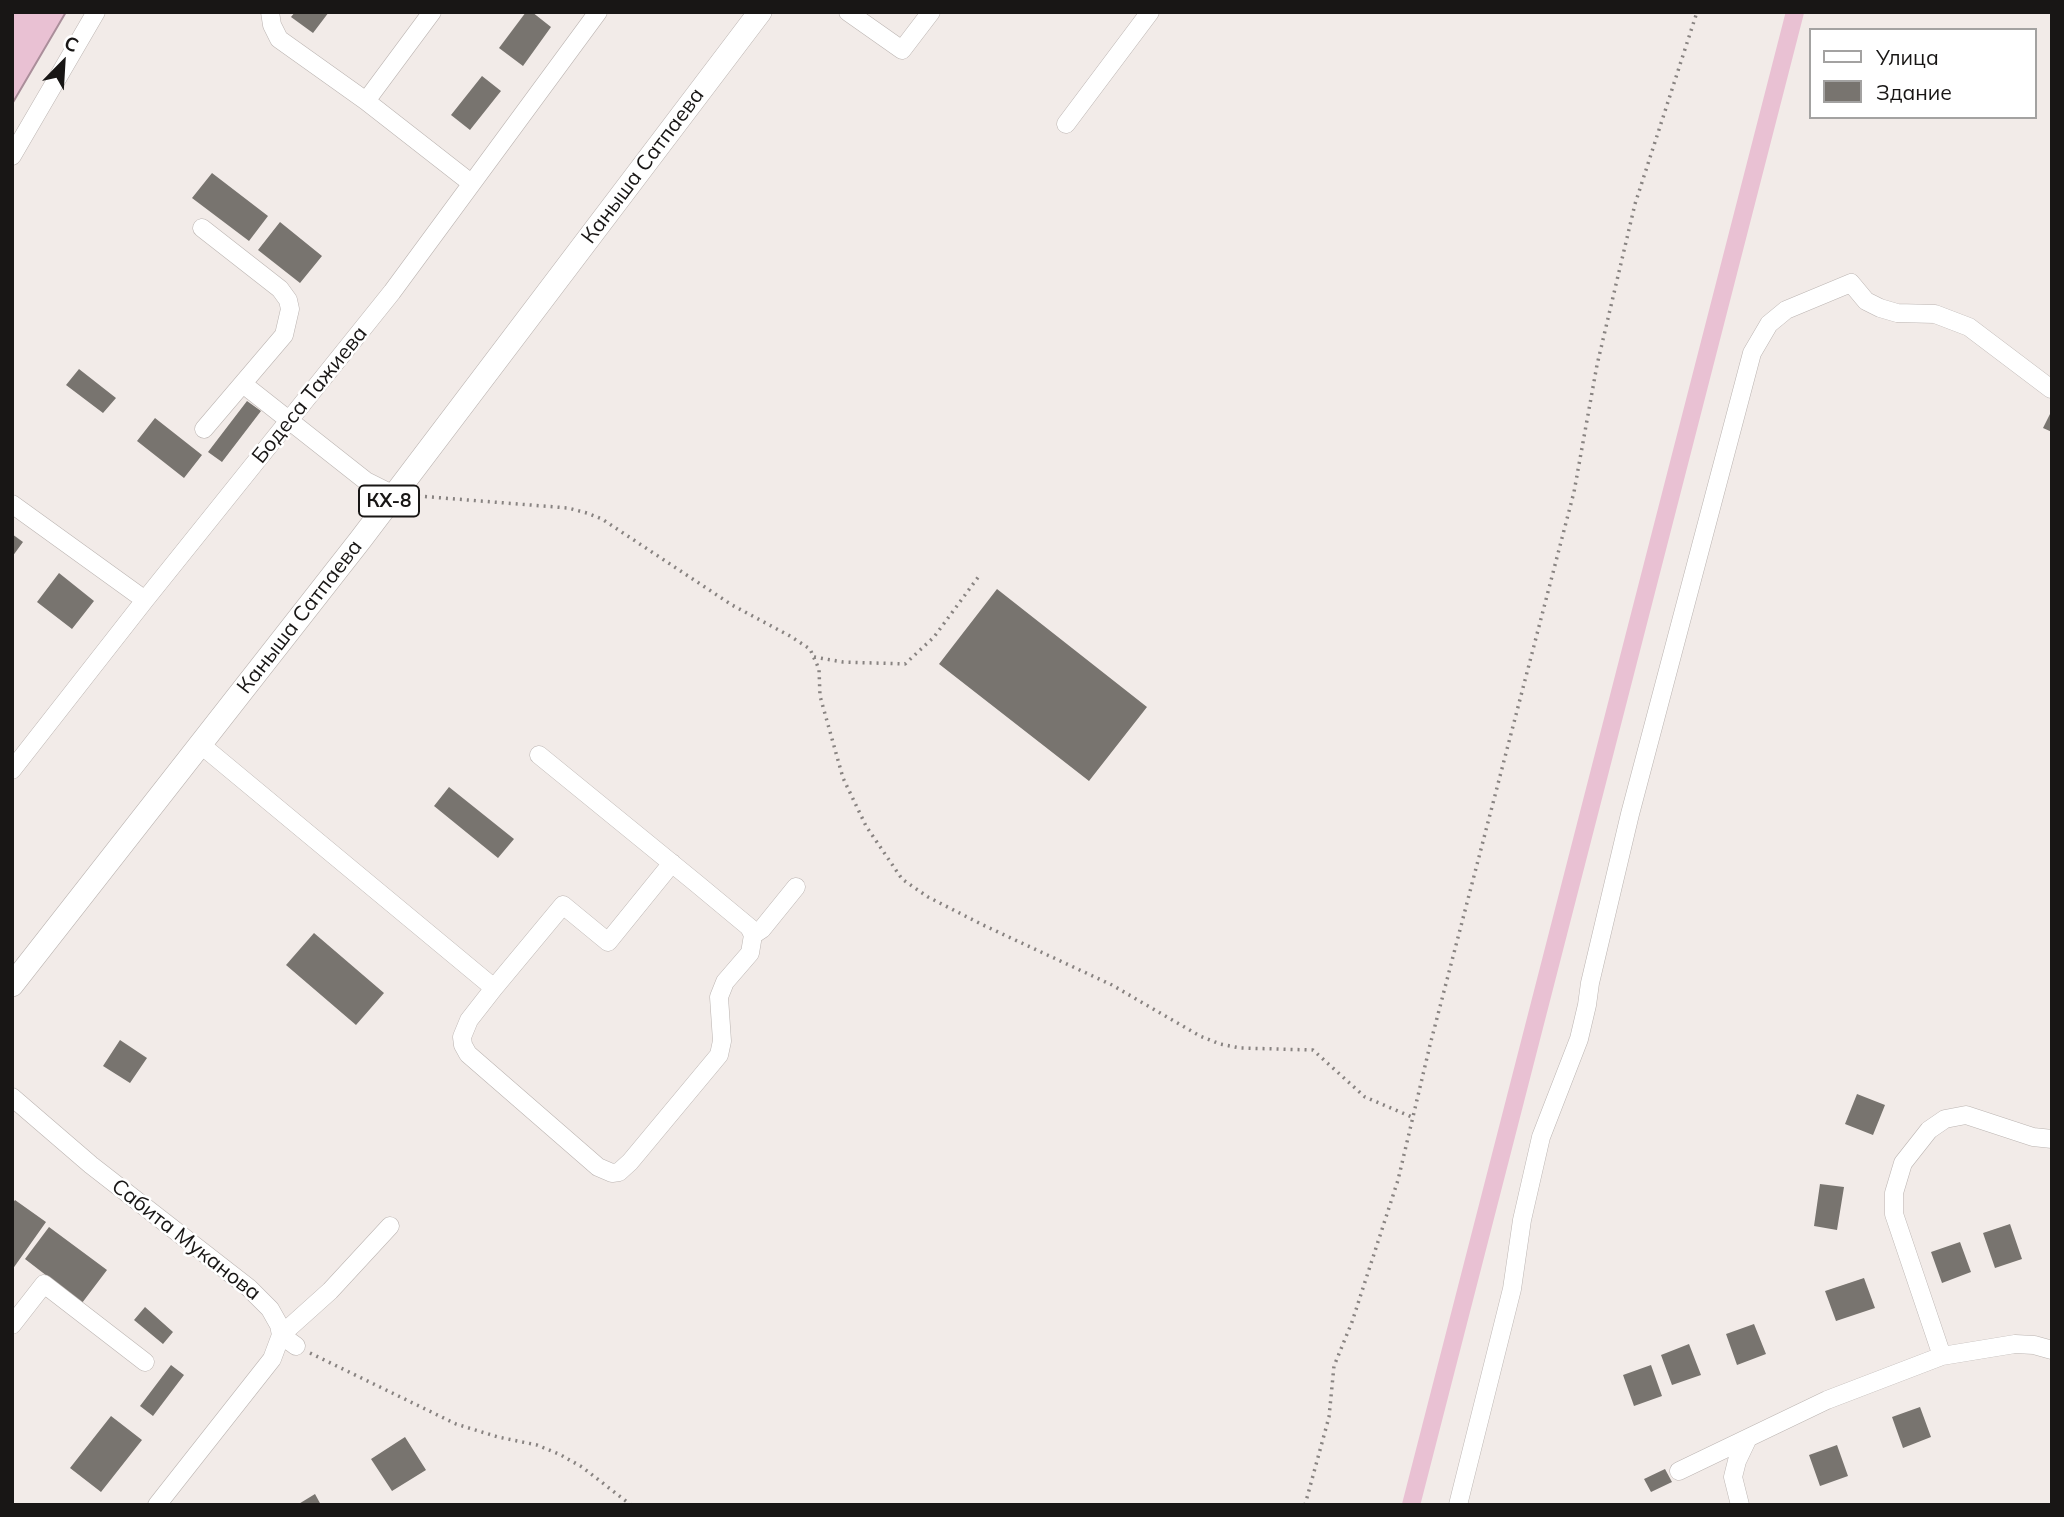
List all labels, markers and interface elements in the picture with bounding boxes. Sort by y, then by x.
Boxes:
north arrow [28,28,98,98]
legend [1808,28,2036,119]
text: С [61,30,82,57]
text: Улица [1876,44,1939,70]
text: Здание [1876,79,1952,105]
street label: Каныша Сатпаева [576,83,710,249]
street label: Бодеса Тажиева [247,321,373,469]
road number: КХ-8 [359,486,419,516]
street label: Каныша Сатпаева [232,535,368,699]
street label: Сабита Муканова [106,1174,266,1306]

